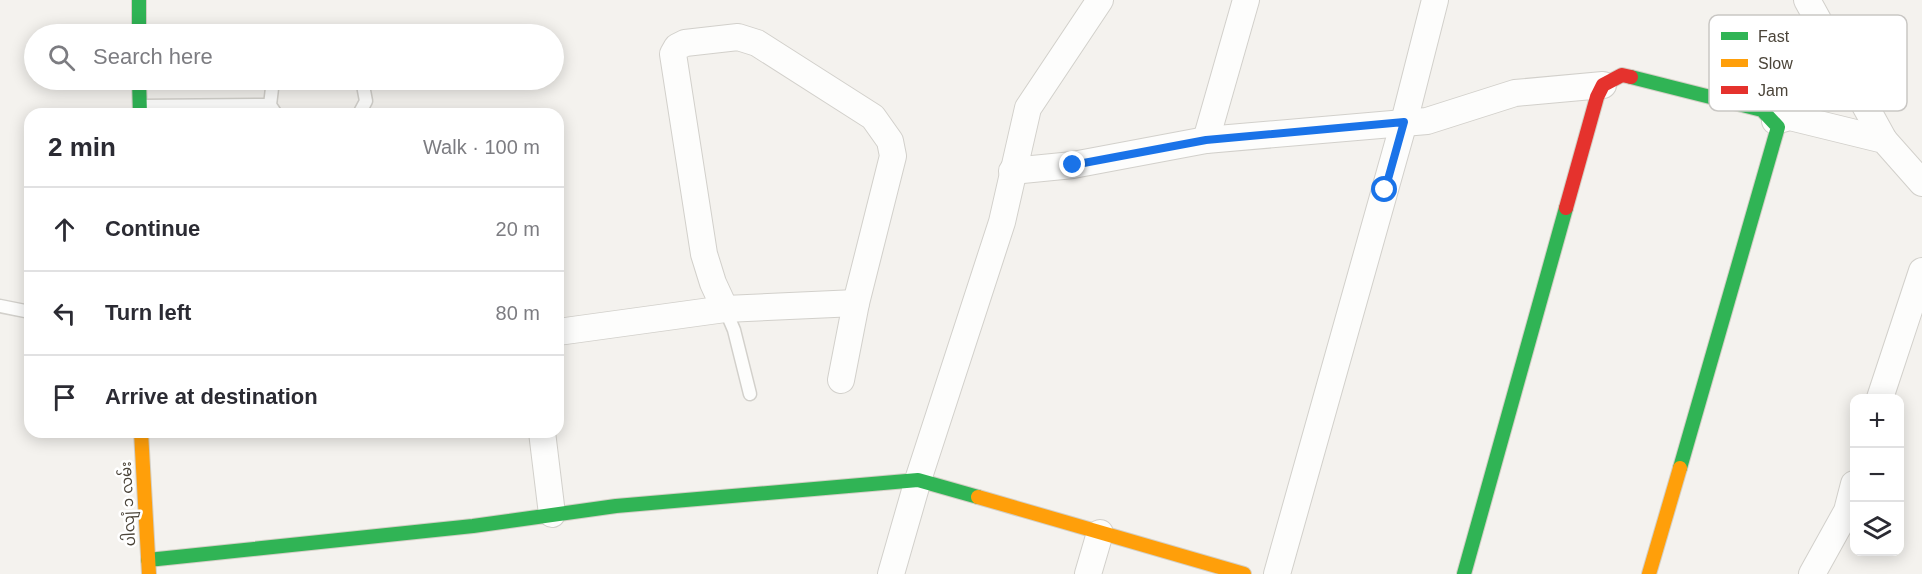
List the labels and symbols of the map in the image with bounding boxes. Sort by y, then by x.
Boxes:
legend [1709,15,1907,111]
text: Fast [1758,28,1790,45]
text: Slow [1758,55,1793,72]
text: Jam [1758,82,1788,99]
route end [1059,151,1085,177]
route start [1371,176,1397,202]
street label: ပါလျံ ၁ လမ်း [116,461,142,547]

